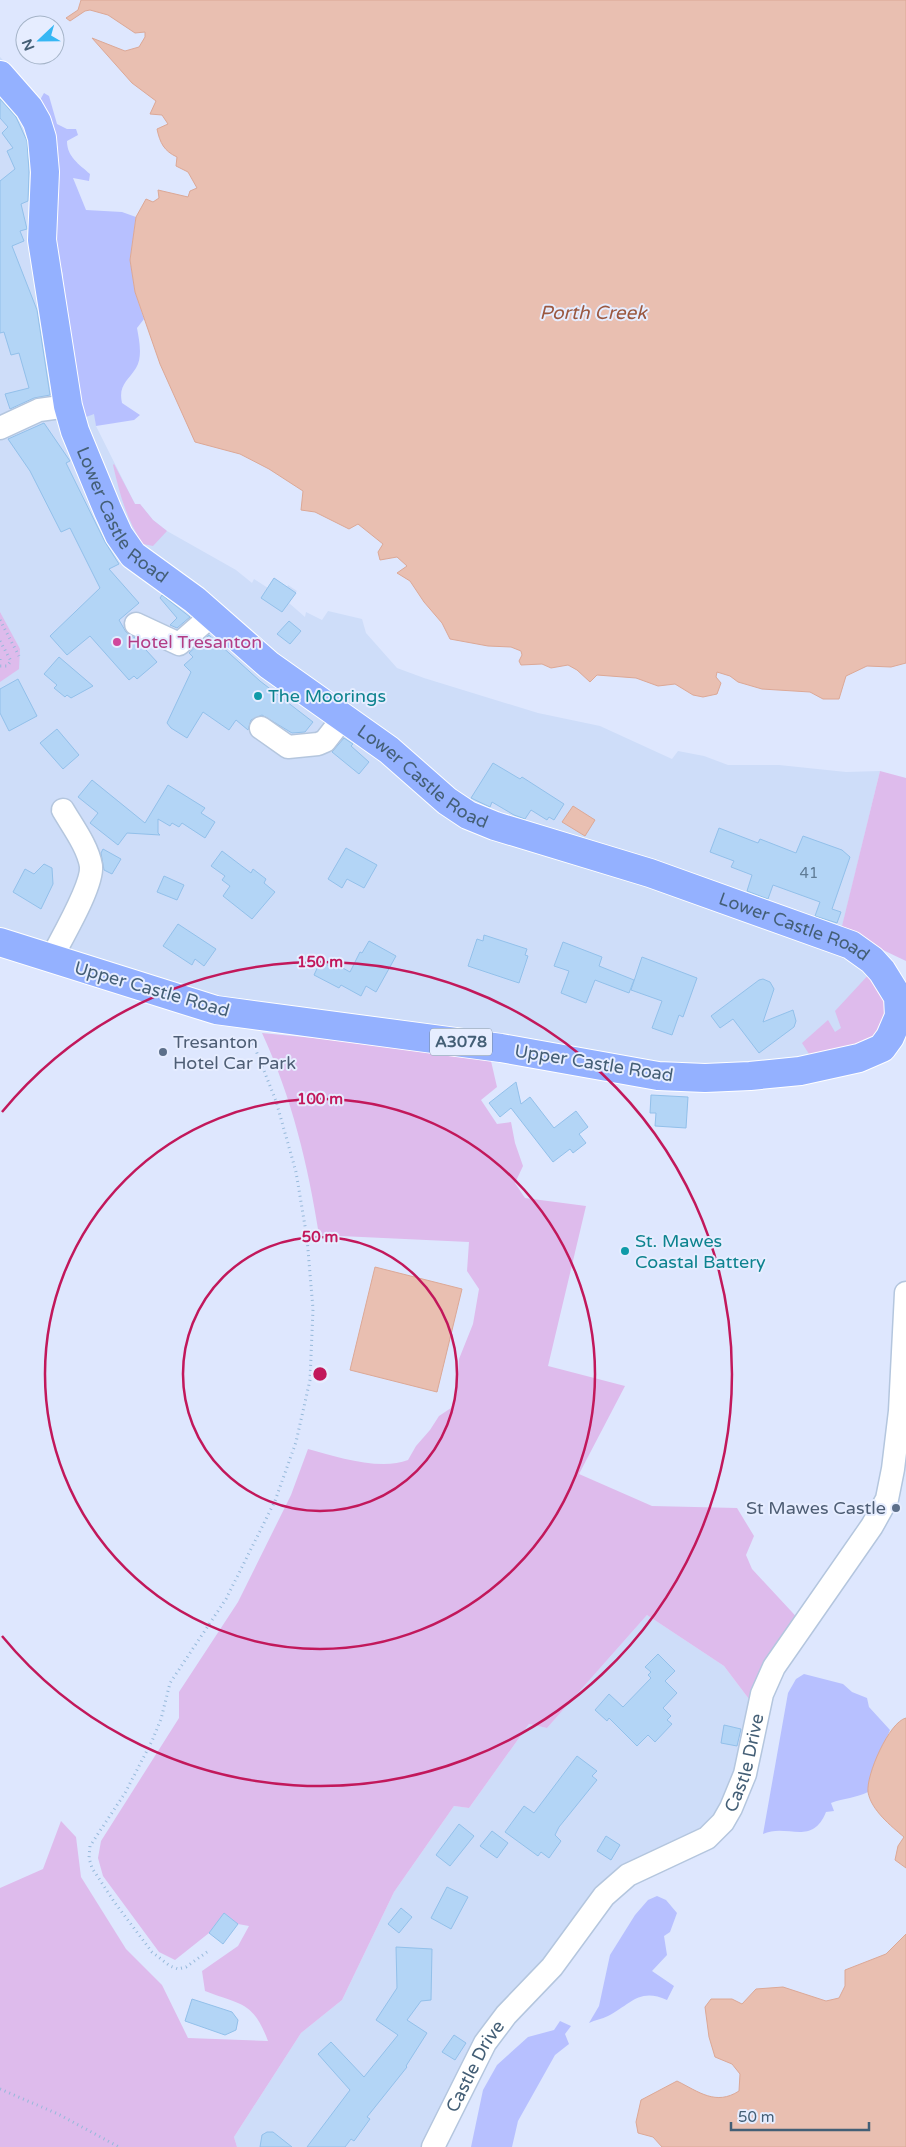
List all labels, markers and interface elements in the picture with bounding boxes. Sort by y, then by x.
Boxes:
north arrow [15,15,65,65]
text: N [18,36,38,53]
water label: Porth Creek [539,302,648,324]
street label: Lower Castle Road [72,443,172,588]
place label: Hotel Tresanton [127,631,262,653]
marker: Hotel Tresanton [111,636,123,648]
place label: The Moorings [268,685,386,707]
marker: The Moorings [252,690,264,702]
street label: Lower Castle Road [353,720,492,833]
house number: 41 [800,864,818,882]
street label: Lower Castle Road [716,888,874,966]
text: 150 m [297,953,343,971]
street label: Upper Castle Road [72,956,232,1022]
road number: A3078 [430,1028,492,1056]
place label: Tresanton Hotel Car Park [173,1031,296,1074]
street label: Upper Castle Road [513,1040,675,1086]
marker: Tresanton Hotel Car Park [157,1046,169,1058]
text: 100 m [297,1090,343,1108]
text: 50 m [302,1228,338,1246]
place label: St. Mawes Coastal Battery [635,1230,766,1273]
marker: St. Mawes Coastal Battery [619,1245,631,1257]
centre of rings [311,1365,329,1383]
place label: St Mawes Castle [746,1497,886,1519]
marker: St Mawes Castle [890,1502,902,1514]
street label: Castle Drive [719,1712,769,1815]
street label: Castle Drive [441,2016,509,2116]
scale bar [731,2100,868,2132]
text: 50 m [738,2108,775,2126]

